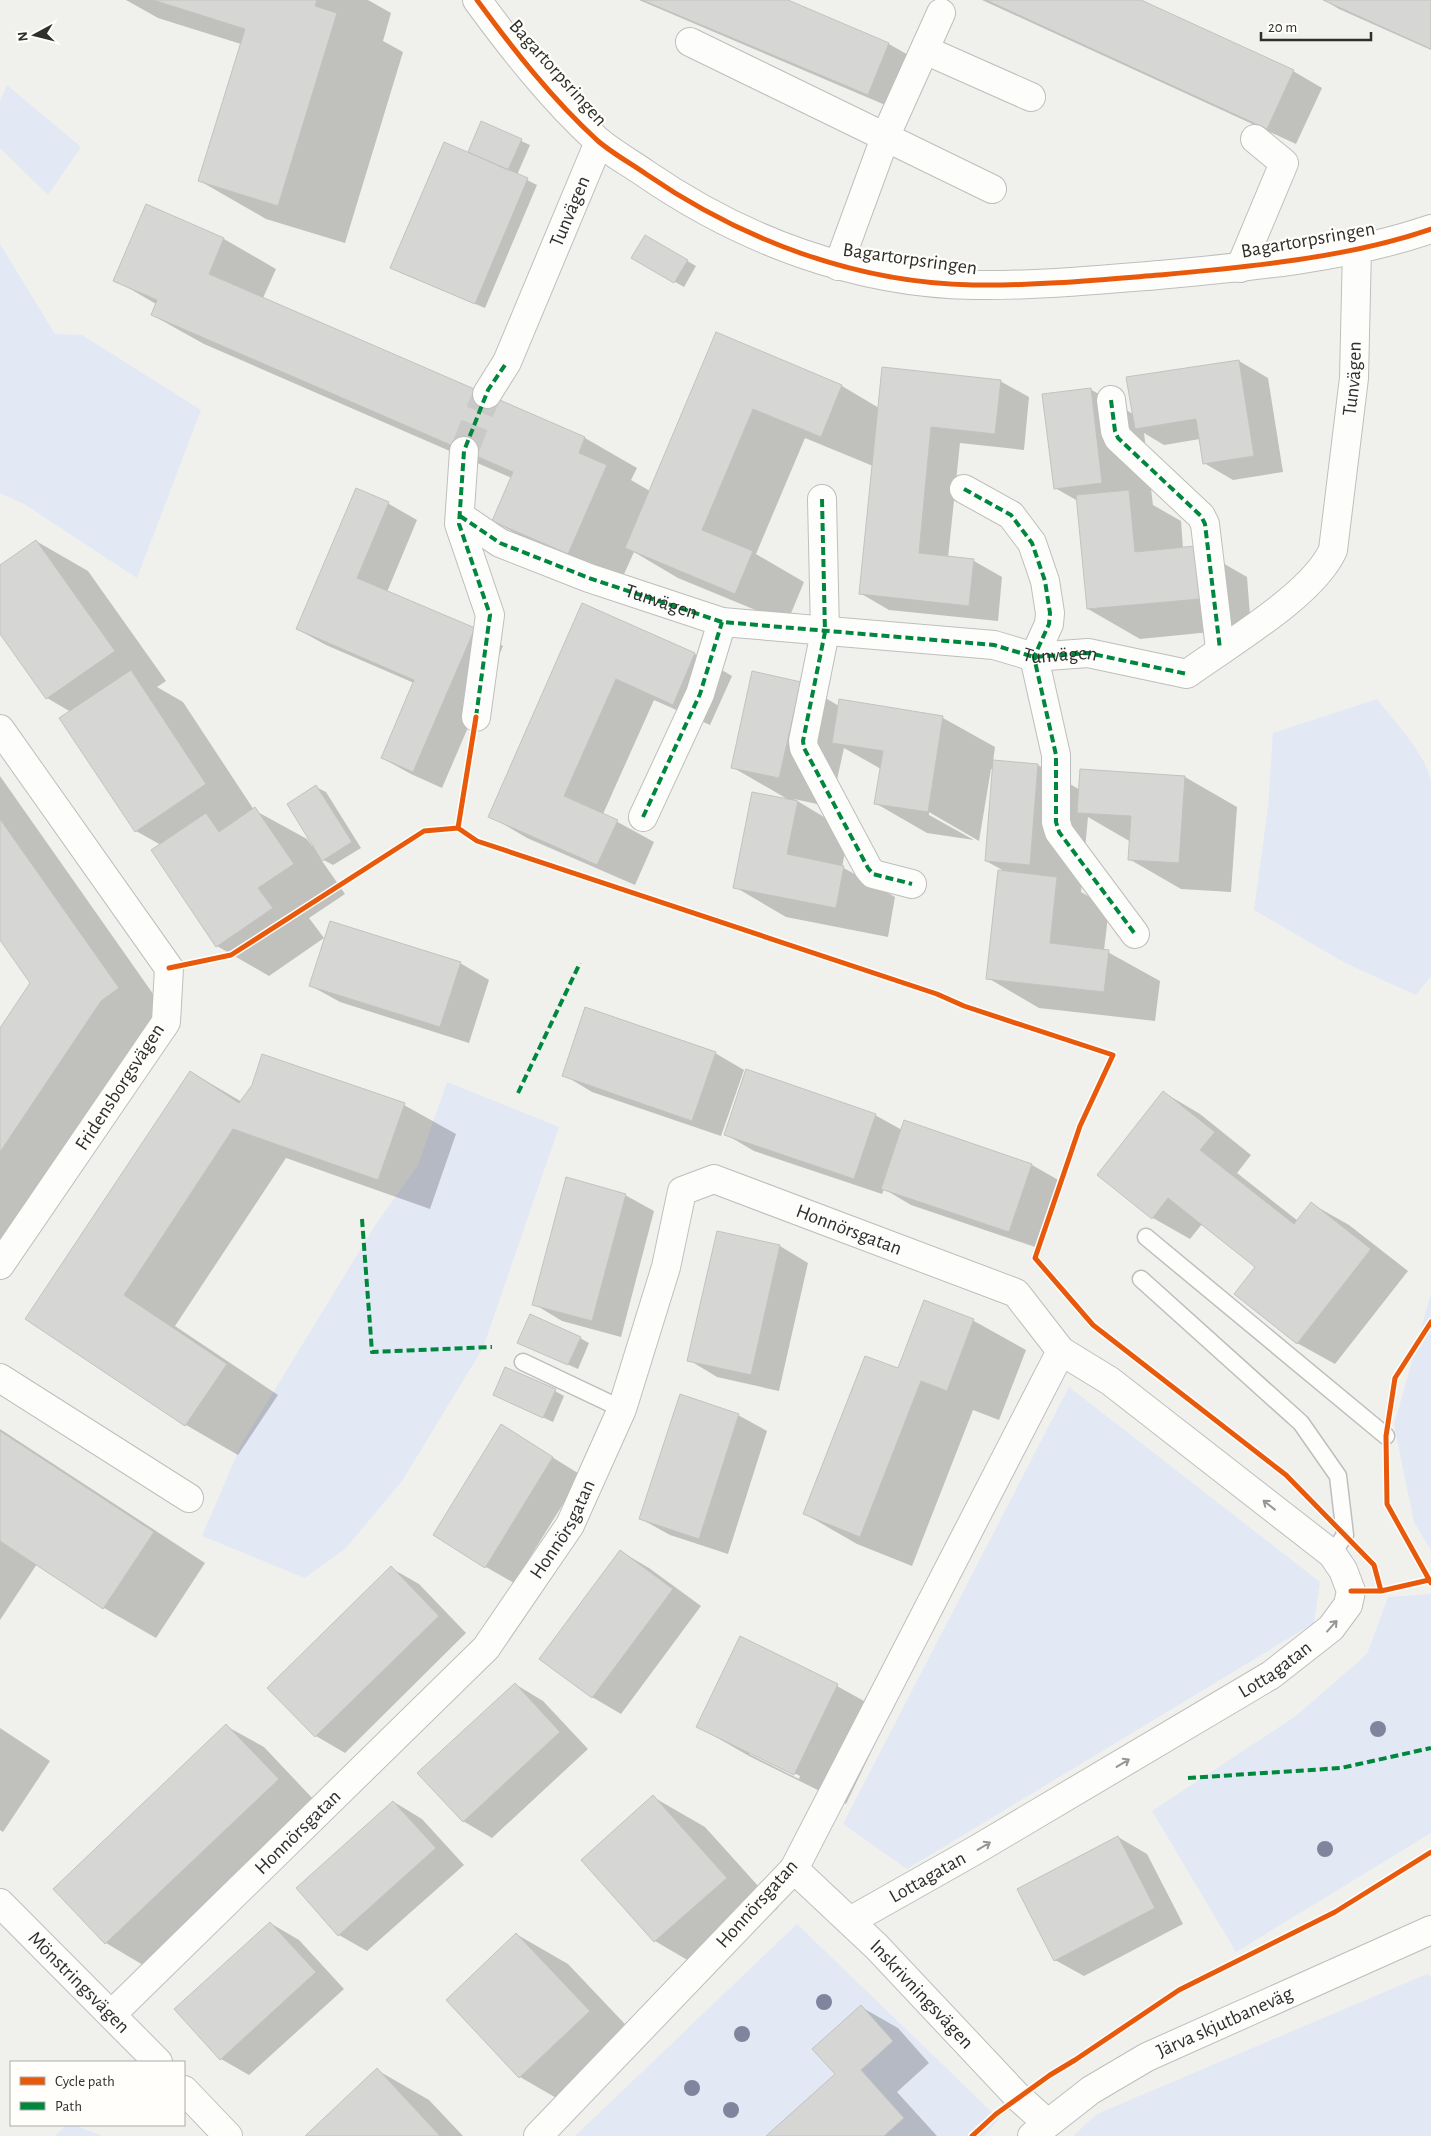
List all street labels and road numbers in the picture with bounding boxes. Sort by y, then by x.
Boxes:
street label: Bagartorpsringen [505,16,611,130]
street label: Tunvägen [546,173,594,250]
street label: Bagartorpsringen [1239,218,1377,262]
street label: Bagartorpsringen [841,240,979,278]
street label: Tunvägen [1339,341,1365,417]
street label: Tunvägen [623,581,700,623]
street label: Tunvägen [1020,643,1099,667]
street label: Fridensborgsvägen [72,1020,168,1154]
street label: Honnörsgatan [793,1201,904,1259]
street label: Honnörsgatan [526,1477,599,1583]
street label: Lottagatan [1235,1637,1315,1702]
street label: Honnörsgatan [251,1786,345,1878]
street label: Lottagatan [886,1848,969,1907]
street label: Honnörsgatan [712,1856,802,1952]
street label: Mönstringsvägen [24,1928,133,2037]
street label: Inskrivningsvägen [866,1936,977,2053]
street label: Järva skjutbaneväg [1154,1983,1296,2061]

